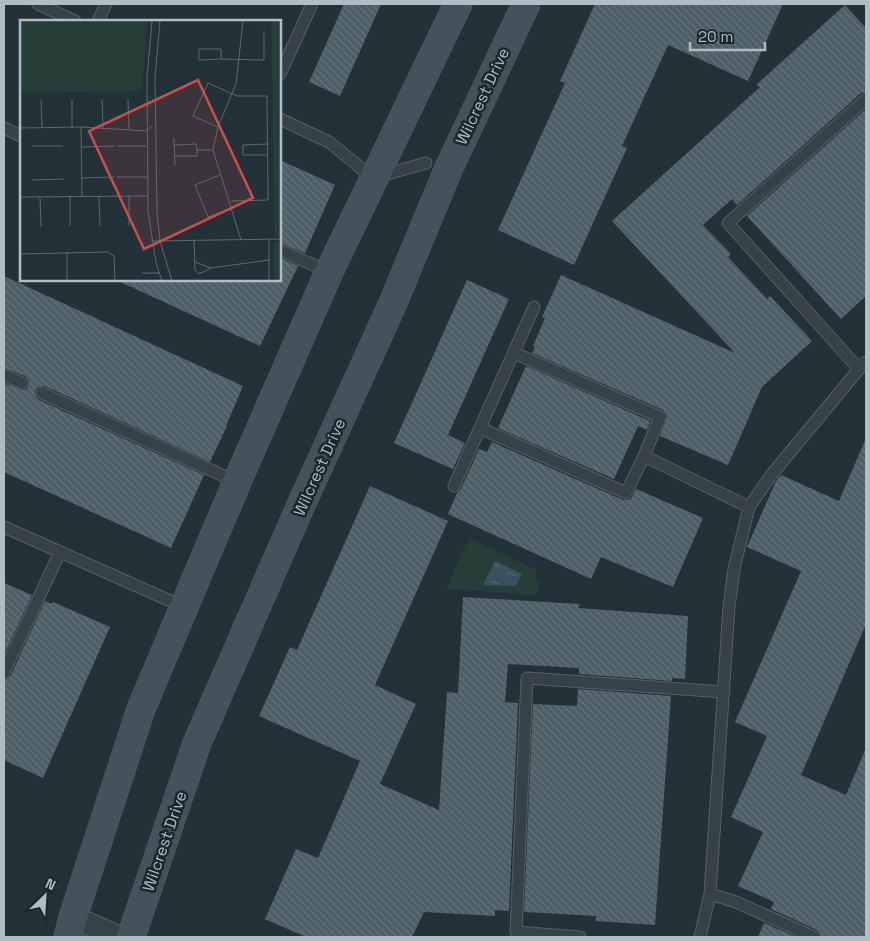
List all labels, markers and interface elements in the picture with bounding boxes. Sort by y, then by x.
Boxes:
inset map [20,20,281,281]
scale bar [690,20,765,52]
text: 20 m [698,27,733,46]
street label: Wilcrest Drive [451,44,514,148]
street label: Wilcrest Drive [289,415,350,519]
street label: Wilcrest Drive [138,788,191,894]
north arrow [20,871,70,921]
text: N [42,874,59,894]

